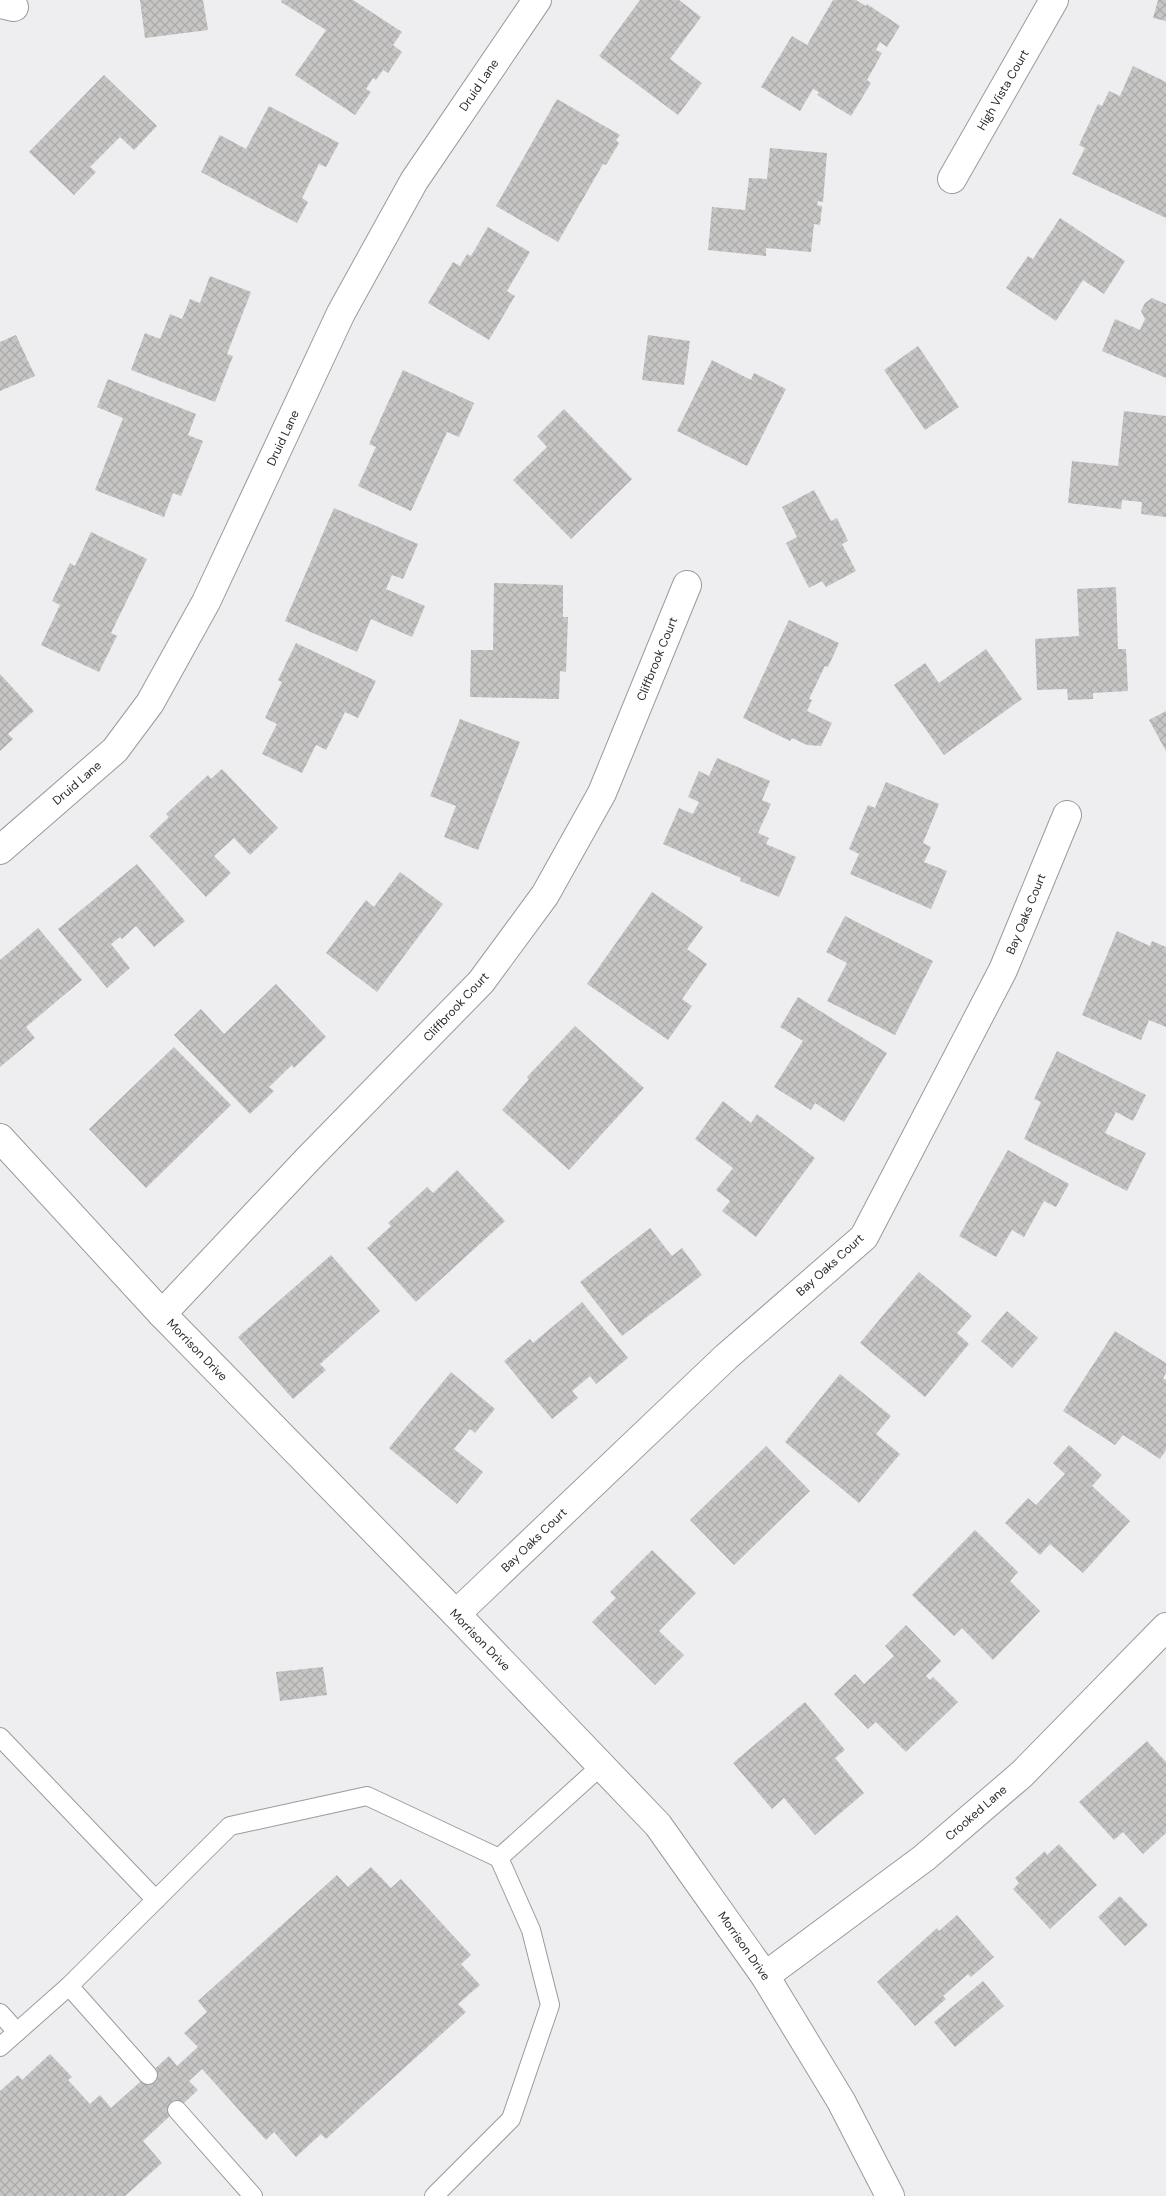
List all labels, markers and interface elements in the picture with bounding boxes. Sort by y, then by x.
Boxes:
street label: High Vista Court [973,46,1033,133]
street label: Druid Lane [456,56,502,114]
street label: Druid Lane [263,407,303,468]
street label: Cliffbrook Court [633,614,681,703]
street label: Druid Lane [49,757,105,809]
street label: Bay Oaks Court [1002,871,1050,957]
street label: Cliffbrook Court [420,969,492,1045]
street label: Bay Oaks Court [793,1230,867,1300]
street label: Morrison Drive [163,1315,231,1385]
street label: Bay Oaks Court [498,1504,571,1576]
street label: Morrison Drive [446,1605,514,1675]
street label: Crooked Lane [942,1782,1010,1844]
street label: Morrison Drive [714,1908,774,1984]

